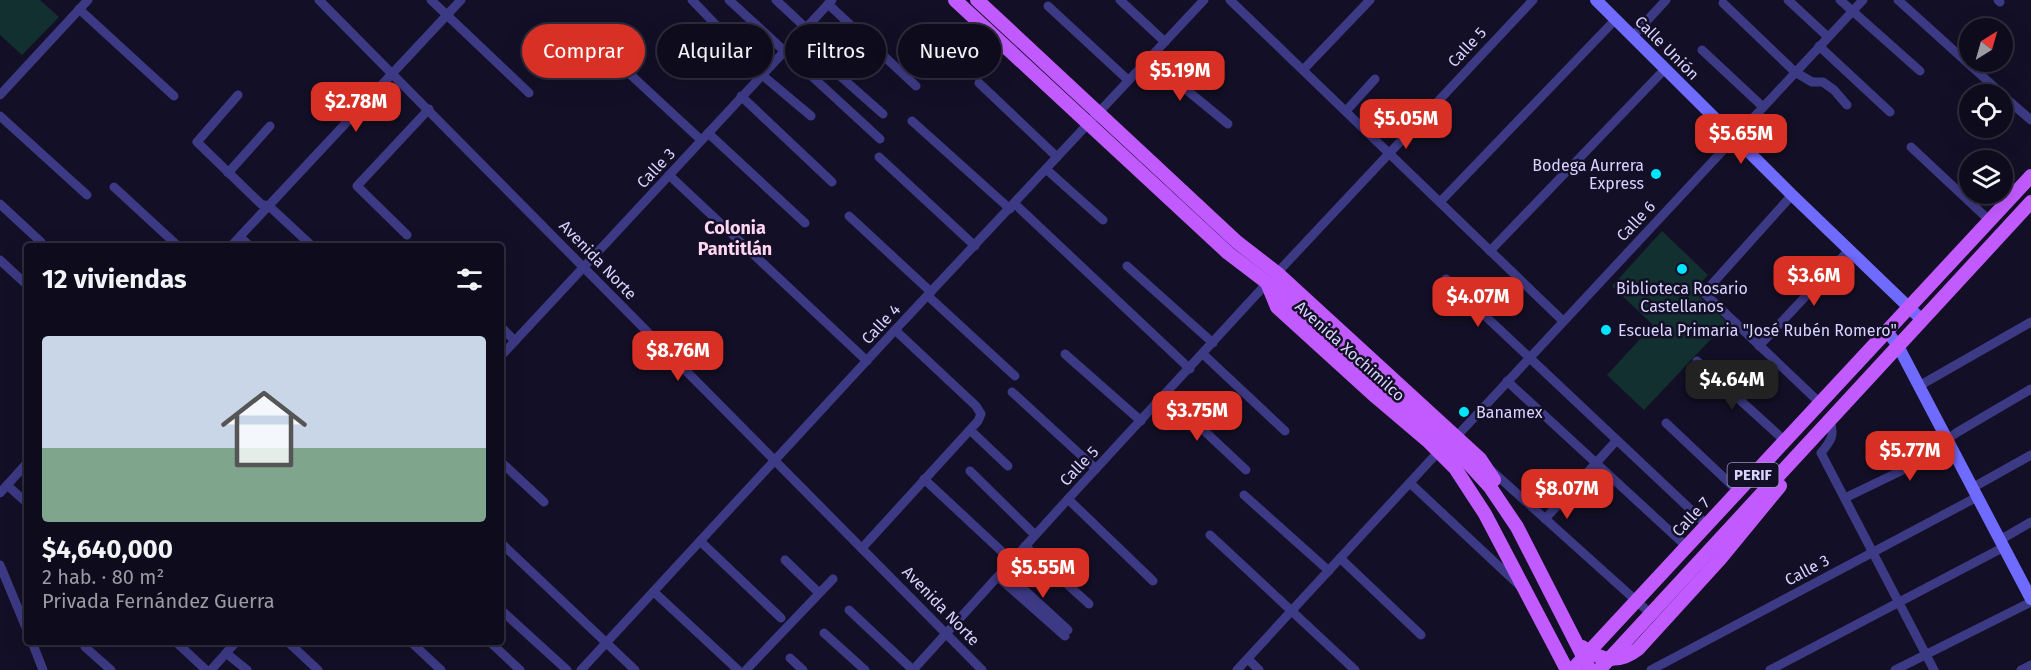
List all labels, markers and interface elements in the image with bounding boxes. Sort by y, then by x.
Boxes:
street label: Calle Unión [1631,12,1703,84]
north arrow [1959,18,2013,72]
map controls [1959,18,2013,204]
street label: Calle 5 [1444,23,1490,71]
chip: Comprar [522,24,645,78]
chip: Alquilar [657,24,773,78]
chip: Filtros [785,24,886,78]
chip: Nuevo [898,24,1001,78]
pin: $5.19M [1131,51,1229,102]
text: $5.19M [1150,58,1210,82]
pin: $2.78M [307,82,405,133]
button: locate [1959,84,2013,138]
text: $2.78M [325,89,387,113]
pin: $5.05M [1357,99,1455,150]
text: $5.05M [1374,106,1438,130]
pin: $5.65M [1692,114,1790,165]
text: $5.65M [1709,121,1773,145]
street label: Calle 3 [633,144,679,192]
button: layers [1959,150,2013,204]
place label: Bodega Aurrera Express [1532,156,1644,193]
marker: Bodega Aurrera Express [1649,167,1663,181]
street label: Calle 6 [1613,197,1659,245]
street label: Avenida Norte [555,216,641,304]
district label: Colonia Pantitlán [698,217,772,260]
pin: $3.6M [1772,256,1856,307]
marker: Biblioteca Rosario Castellanos [1675,262,1689,276]
icon: filters [453,263,486,296]
text: $3.6M [1788,263,1840,287]
text: 12 viviendas [42,264,187,295]
pin: $4.07M [1429,277,1527,328]
place label: Biblioteca Rosario Castellanos [1616,279,1748,316]
text: $4.07M [1446,284,1510,308]
street label: Avenida Xochimilco [1291,297,1409,405]
street label: Calle 4 [858,300,905,348]
place label: Escuela Primaria "José Rubén Romero" [1618,321,1897,340]
marker: Escuela Primaria "José Rubén Romero" [1599,323,1613,337]
pin: $8.76M [629,331,727,382]
text: $8.76M [646,338,710,362]
pin: $4.64M [1683,360,1781,411]
text: $4.64M [1699,367,1765,391]
icon: home [210,375,318,483]
pin: $3.75M [1148,391,1246,442]
text: $3.75M [1166,398,1228,422]
place label: Banamex [1476,403,1543,422]
marker: Banamex [1457,405,1471,419]
pin: $5.77M [1861,431,1959,482]
text: $5.77M [1880,438,1940,462]
street label: Calle 5 [1056,442,1102,490]
road number: PERIF [1728,463,1778,487]
pin: $8.07M [1518,469,1616,520]
text: $8.07M [1535,476,1599,500]
street label: Calle 7 [1668,493,1714,541]
text: $4,640,000 [42,534,173,565]
pin: $5.55M [994,548,1092,599]
street label: Calle 3 [1782,550,1832,590]
text: $5.55M [1011,555,1075,579]
street label: Avenida Norte [898,562,984,650]
text: 2 hab. · 80 m² [42,565,164,589]
text: Privada Fernández Guerra [42,589,275,613]

